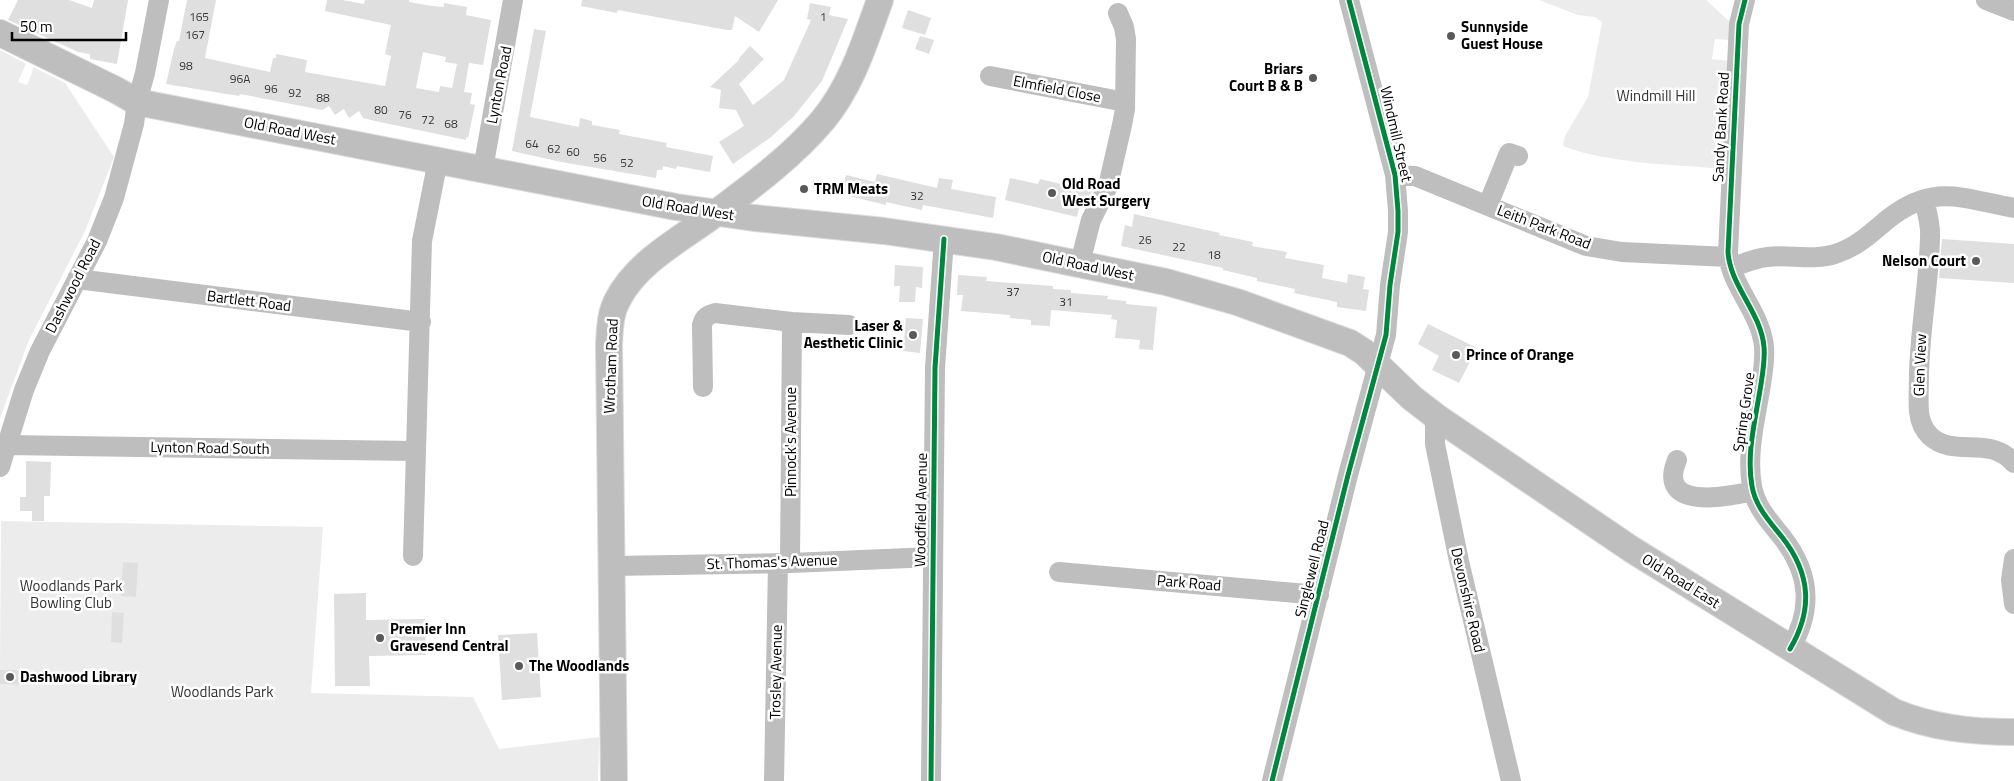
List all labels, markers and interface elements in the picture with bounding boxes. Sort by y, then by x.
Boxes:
house number: 165 [189,7,209,26]
house number: 1 [820,7,826,26]
scale bar [12,10,126,42]
text: 50 m [20,15,53,38]
place label: Sunnyside Guest House [1461,15,1543,55]
house number: 167 [185,25,205,44]
marker: Sunnyside Guest House [1445,30,1457,42]
street label: Lynton Road [480,44,517,126]
house number: 98 [179,56,193,75]
place label: Briars Court B & B [1229,57,1303,97]
house number: 96A [230,69,250,88]
street label: Elmfield Close [1011,69,1103,108]
street label: Sandy Bank Road [1706,71,1735,182]
marker: Briars Court B & B [1307,72,1319,84]
house number: 96 [264,79,278,98]
house number: 92 [288,83,302,102]
street label: Windmill Street [1374,84,1419,185]
park label: Windmill Hill [1617,84,1695,107]
house number: 88 [316,88,330,107]
house number: 80 [374,100,388,119]
house number: 76 [398,105,412,124]
street label: Old Road West [242,110,339,151]
house number: 72 [421,110,435,129]
house number: 68 [444,114,458,133]
house number: 64 [525,134,539,153]
house number: 62 [547,139,561,158]
house number: 60 [566,142,580,161]
house number: 56 [593,148,607,167]
house number: 52 [620,153,634,172]
place label: Old Road West Surgery [1062,172,1150,212]
place label: TRM Meats [814,177,888,200]
marker: TRM Meats [798,183,810,195]
house number: 32 [910,186,924,205]
marker: Old Road West Surgery [1046,187,1058,199]
street label: Old Road West [640,189,737,226]
street label: Leith Park Road [1494,198,1595,255]
house number: 26 [1138,230,1152,249]
street label: Dashwood Road [39,235,106,337]
house number: 22 [1172,237,1186,256]
street label: Old Road West [1040,245,1137,287]
house number: 18 [1207,245,1221,264]
place label: Nelson Court [1882,249,1967,272]
marker: Nelson Court [1970,255,1982,267]
house number: 37 [1006,282,1020,301]
street label: Bartlett Road [206,284,292,317]
house number: 31 [1059,292,1073,311]
place label: Laser & Aesthetic Clinic [804,314,903,354]
street label: Wrotham Road [597,318,624,414]
marker: Laser & Aesthetic Clinic [907,329,919,341]
street label: Glen View [1907,333,1932,397]
place label: Prince of Orange [1466,343,1574,366]
marker: Prince of Orange [1450,349,1462,361]
street label: Spring Grove [1727,371,1760,453]
street label: Pinnock's Avenue [779,387,802,497]
street label: Lynton Road South [150,435,270,460]
street label: Woodfield Avenue [908,453,933,567]
street label: Singlewell Road [1288,518,1335,620]
street label: Devonshire Road [1445,545,1492,655]
street label: Old Road East [1638,547,1725,614]
street label: St. Thomas's Avenue [706,548,838,575]
street label: Park Road [1156,568,1222,597]
park label: Woodlands Park Bowling Club [20,574,122,614]
place label: Premier Inn Gravesend Central [390,617,509,657]
street label: Trosley Avenue [763,624,788,720]
marker: Premier Inn Gravesend Central [374,632,386,644]
place label: The Woodlands [529,654,629,677]
marker: The Woodlands [513,660,525,672]
place label: Dashwood Library [20,665,138,688]
marker: Dashwood Library [4,671,16,683]
park label: Woodlands Park [171,680,273,703]

